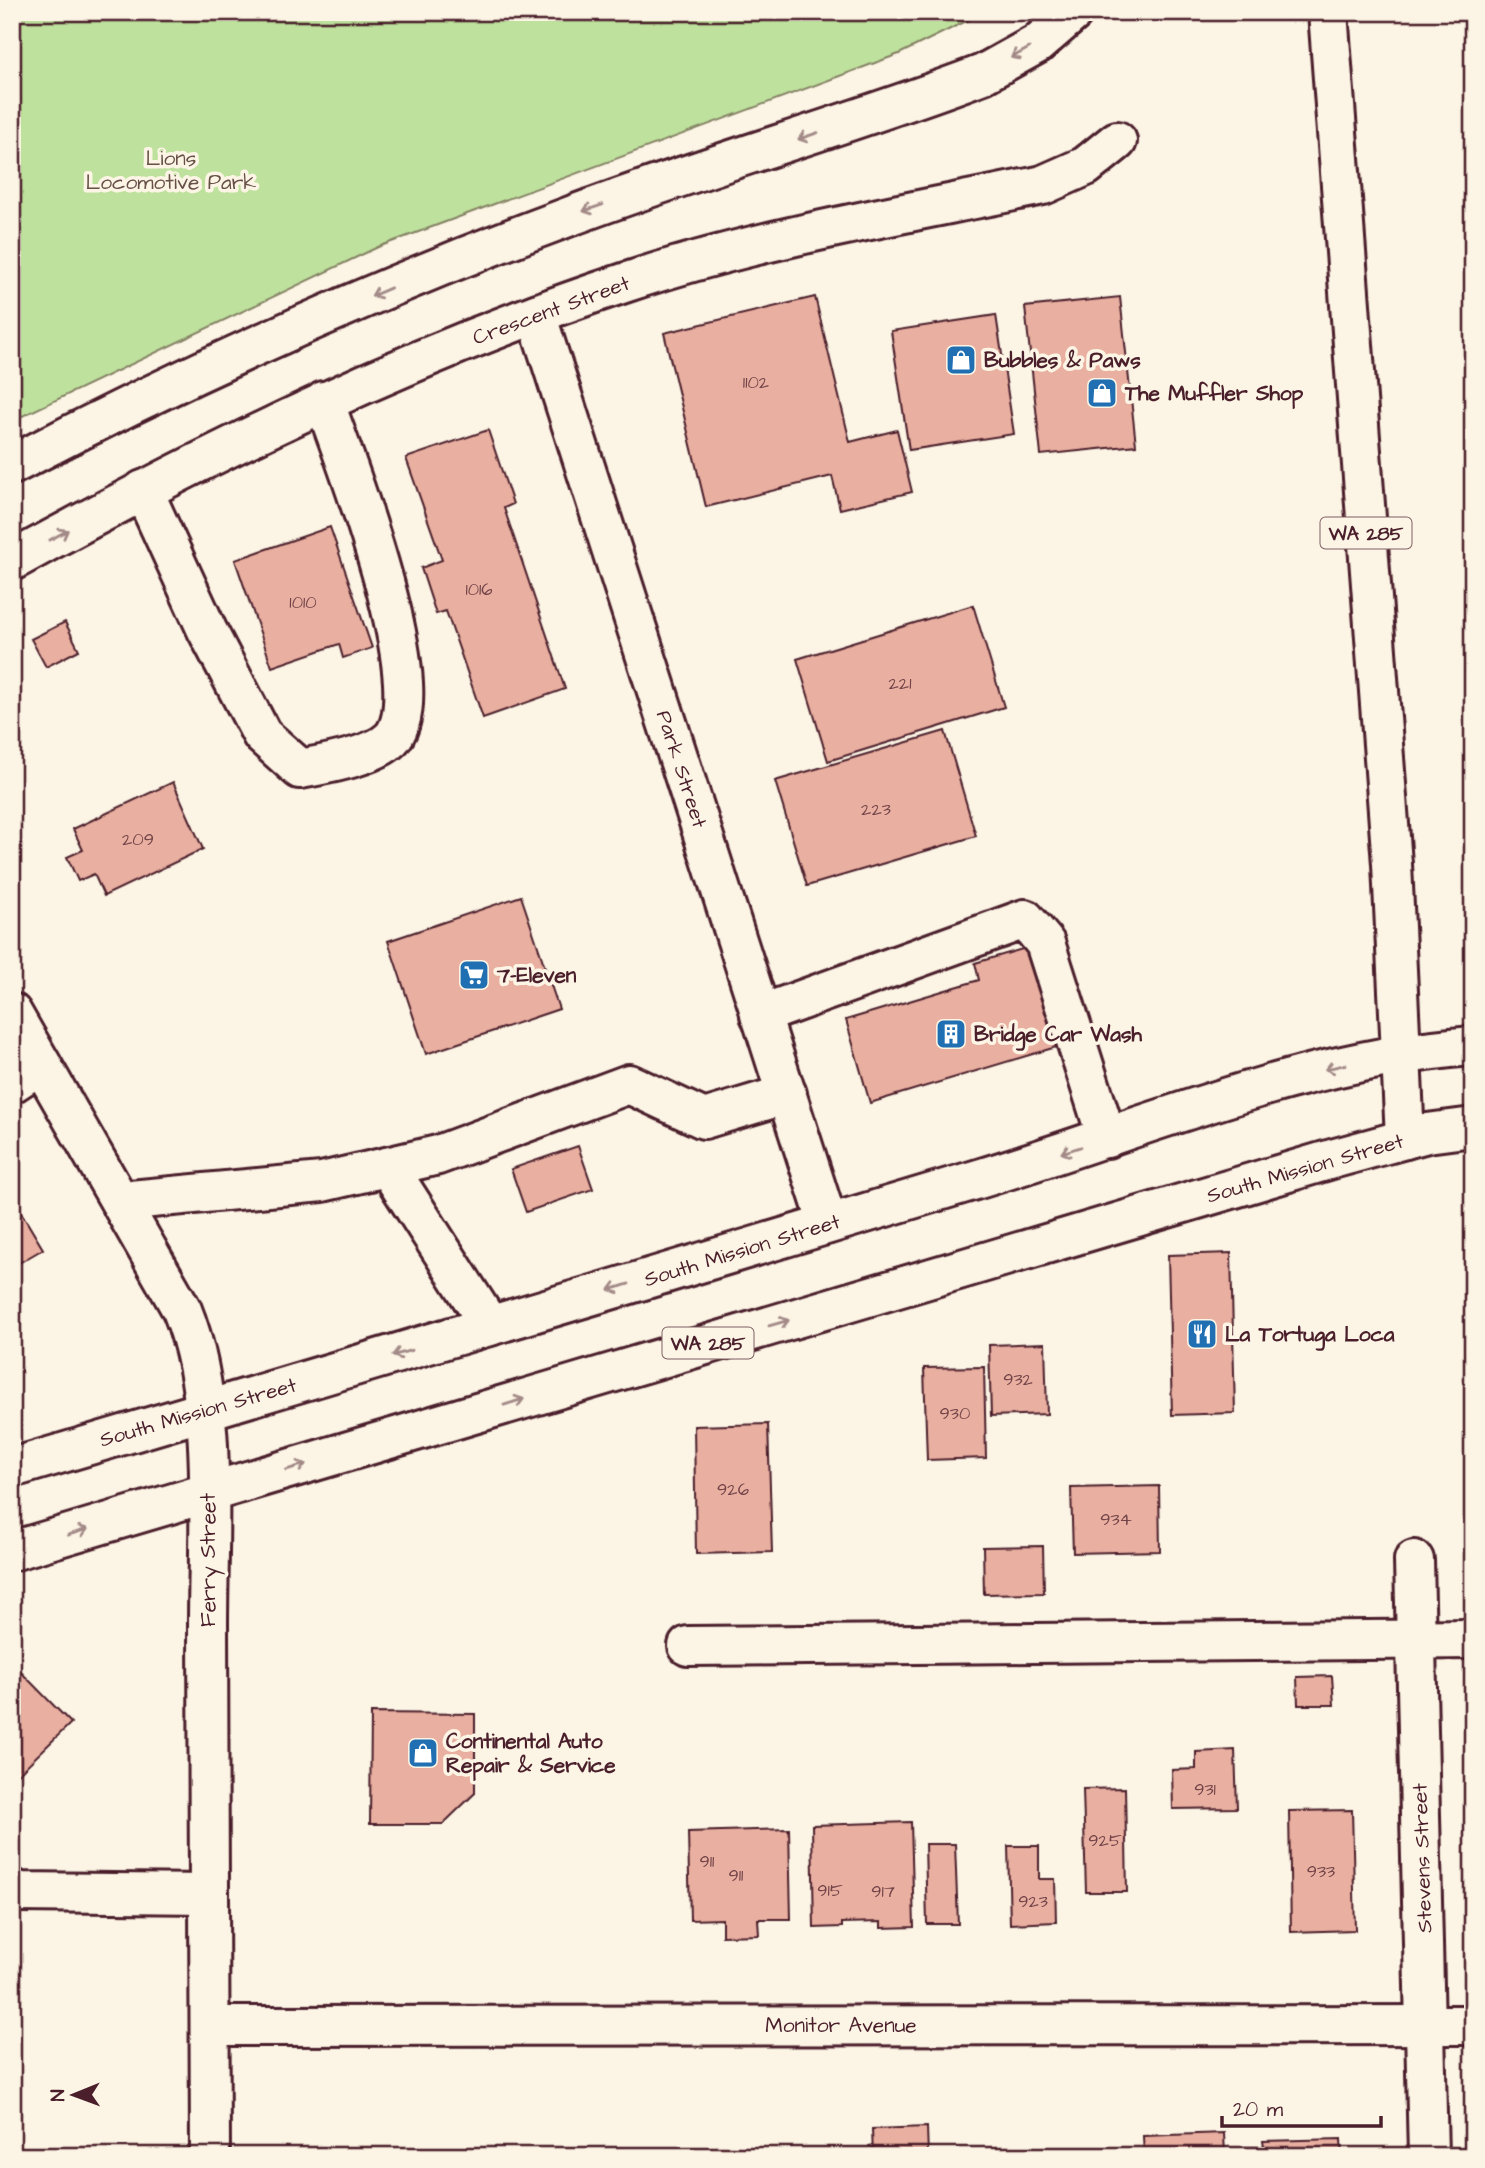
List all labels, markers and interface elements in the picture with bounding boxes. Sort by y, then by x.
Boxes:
one-way arrow [1010,47,1031,61]
one-way arrow [798,131,820,143]
park label: Lions Locomotive Park [86,144,256,197]
one-way arrow [582,203,604,215]
street label: Crescent Street [469,268,634,352]
one-way arrow [371,286,392,299]
shop icon: Bubbles & Paws [944,343,978,377]
place label: Bubbles & Paws [984,346,1141,375]
house number: 1102 [743,370,770,395]
shop icon: The Muffler Shop [1085,376,1119,410]
place label: The Muffler Shop [1124,379,1304,409]
road number: WA 285 [1320,518,1412,548]
one-way arrow [48,528,69,541]
house number: 1016 [465,577,493,602]
house number: 1010 [289,590,317,615]
house number: 221 [889,671,911,696]
street label: Park Street [649,707,714,832]
house number: 223 [861,797,891,822]
house number: 209 [122,827,154,852]
supermarket icon: 7-Eleven [457,958,491,992]
place label: 7-Eleven [496,961,577,990]
building icon: Bridge Car Wash [934,1017,968,1051]
place label: Bridge Car Wash [974,1020,1143,1051]
one-way arrow [1324,1061,1347,1074]
street label: South Mission Street [1203,1126,1407,1210]
one-way arrow [1061,1144,1083,1157]
street label: South Mission Street [641,1207,844,1294]
one-way arrow [609,1282,631,1295]
one-way arrow [767,1315,789,1328]
restaurant icon: La Tortuga Loca [1185,1317,1219,1351]
place label: La Tortuga Loca [1225,1320,1395,1351]
road number: WA 285 [662,1328,754,1358]
one-way arrow [391,1347,413,1360]
house number: 932 [1003,1367,1034,1392]
street label: South Mission Street [96,1370,300,1454]
one-way arrow [502,1394,524,1407]
house number: 930 [940,1401,970,1426]
one-way arrow [284,1459,306,1472]
house number: 926 [717,1477,749,1502]
street label: Ferry Street [194,1493,225,1627]
house number: 934 [1100,1507,1132,1532]
one-way arrow [66,1524,88,1537]
place label: Continental Auto Repair & Service [446,1727,616,1781]
shop icon: Continental Auto Repair & Service [406,1736,440,1770]
house number: 931 [1194,1777,1216,1802]
street label: Stevens Street [1405,1782,1440,1933]
house number: 925 [1088,1828,1122,1853]
house number: 911 [700,1849,714,1874]
house number: 933 [1307,1859,1335,1884]
house number: 911 [729,1863,743,1888]
house number: 915 [817,1878,843,1903]
house number: 917 [871,1879,895,1904]
house number: 923 [1018,1889,1048,1914]
street label: Monitor Avenue [765,2011,917,2040]
north arrow [38,2060,108,2130]
scale bar [1222,2084,1382,2128]
text: N [45,2089,72,2101]
text: 20 m [1233,2095,1284,2124]

